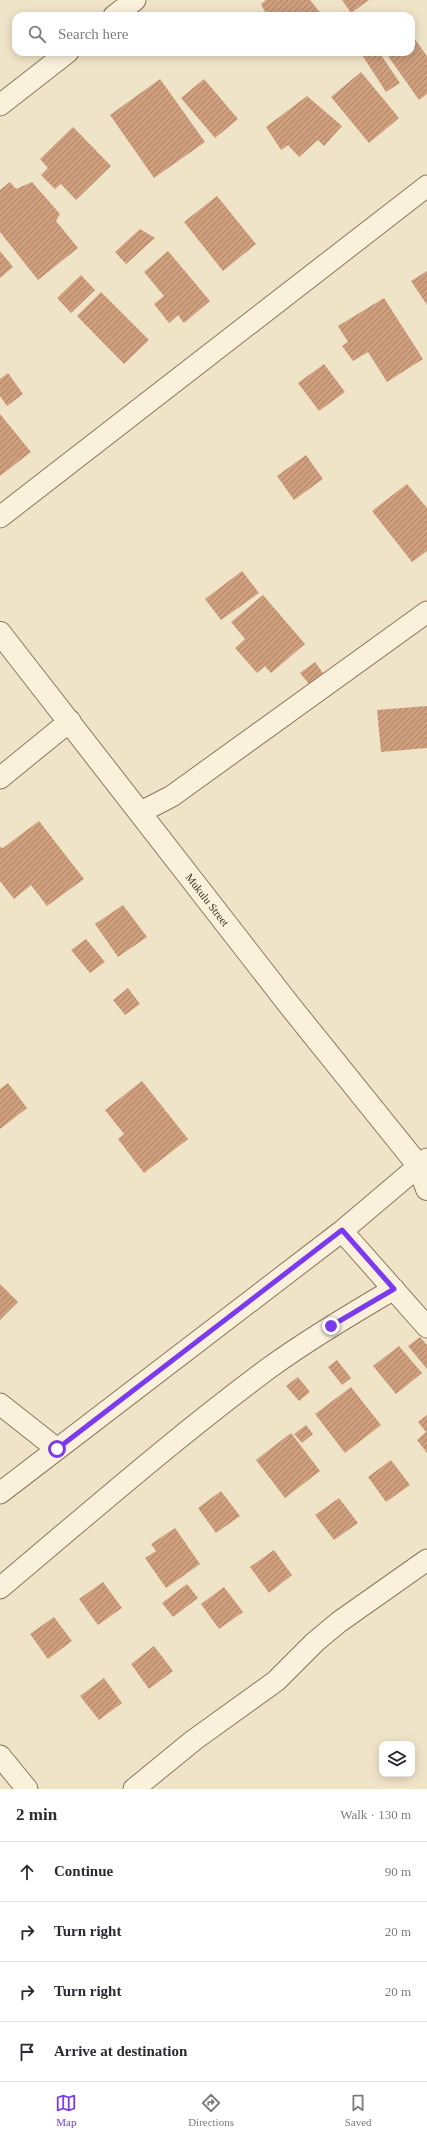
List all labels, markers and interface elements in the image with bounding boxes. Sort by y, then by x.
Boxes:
search box [12,12,415,56]
icon: search [26,23,48,45]
text: Search here [58,26,128,42]
street label: Mukulu Street [183,871,232,929]
route end [322,1317,340,1335]
route start [48,1440,66,1458]
map controls [379,1741,415,1777]
button: layers [379,1741,415,1777]
text: 2 min [16,1805,57,1824]
text: Walk · 130 m [340,1807,411,1822]
icon: ahead [16,1861,38,1883]
text: Continue [54,1863,113,1879]
text: 90 m [385,1864,411,1879]
icon: right [16,1921,38,1943]
text: Turn right [54,1923,121,1939]
text: 20 m [385,1924,411,1939]
icon: right [16,1981,38,2003]
text: Turn right [54,1983,121,1999]
text: 20 m [385,1984,411,1999]
icon: arrive [16,2041,38,2063]
text: Arrive at destination [54,2043,187,2059]
tab: Map [55,2092,77,2128]
tab: Directions [188,2092,234,2128]
tab: Saved [345,2092,372,2128]

